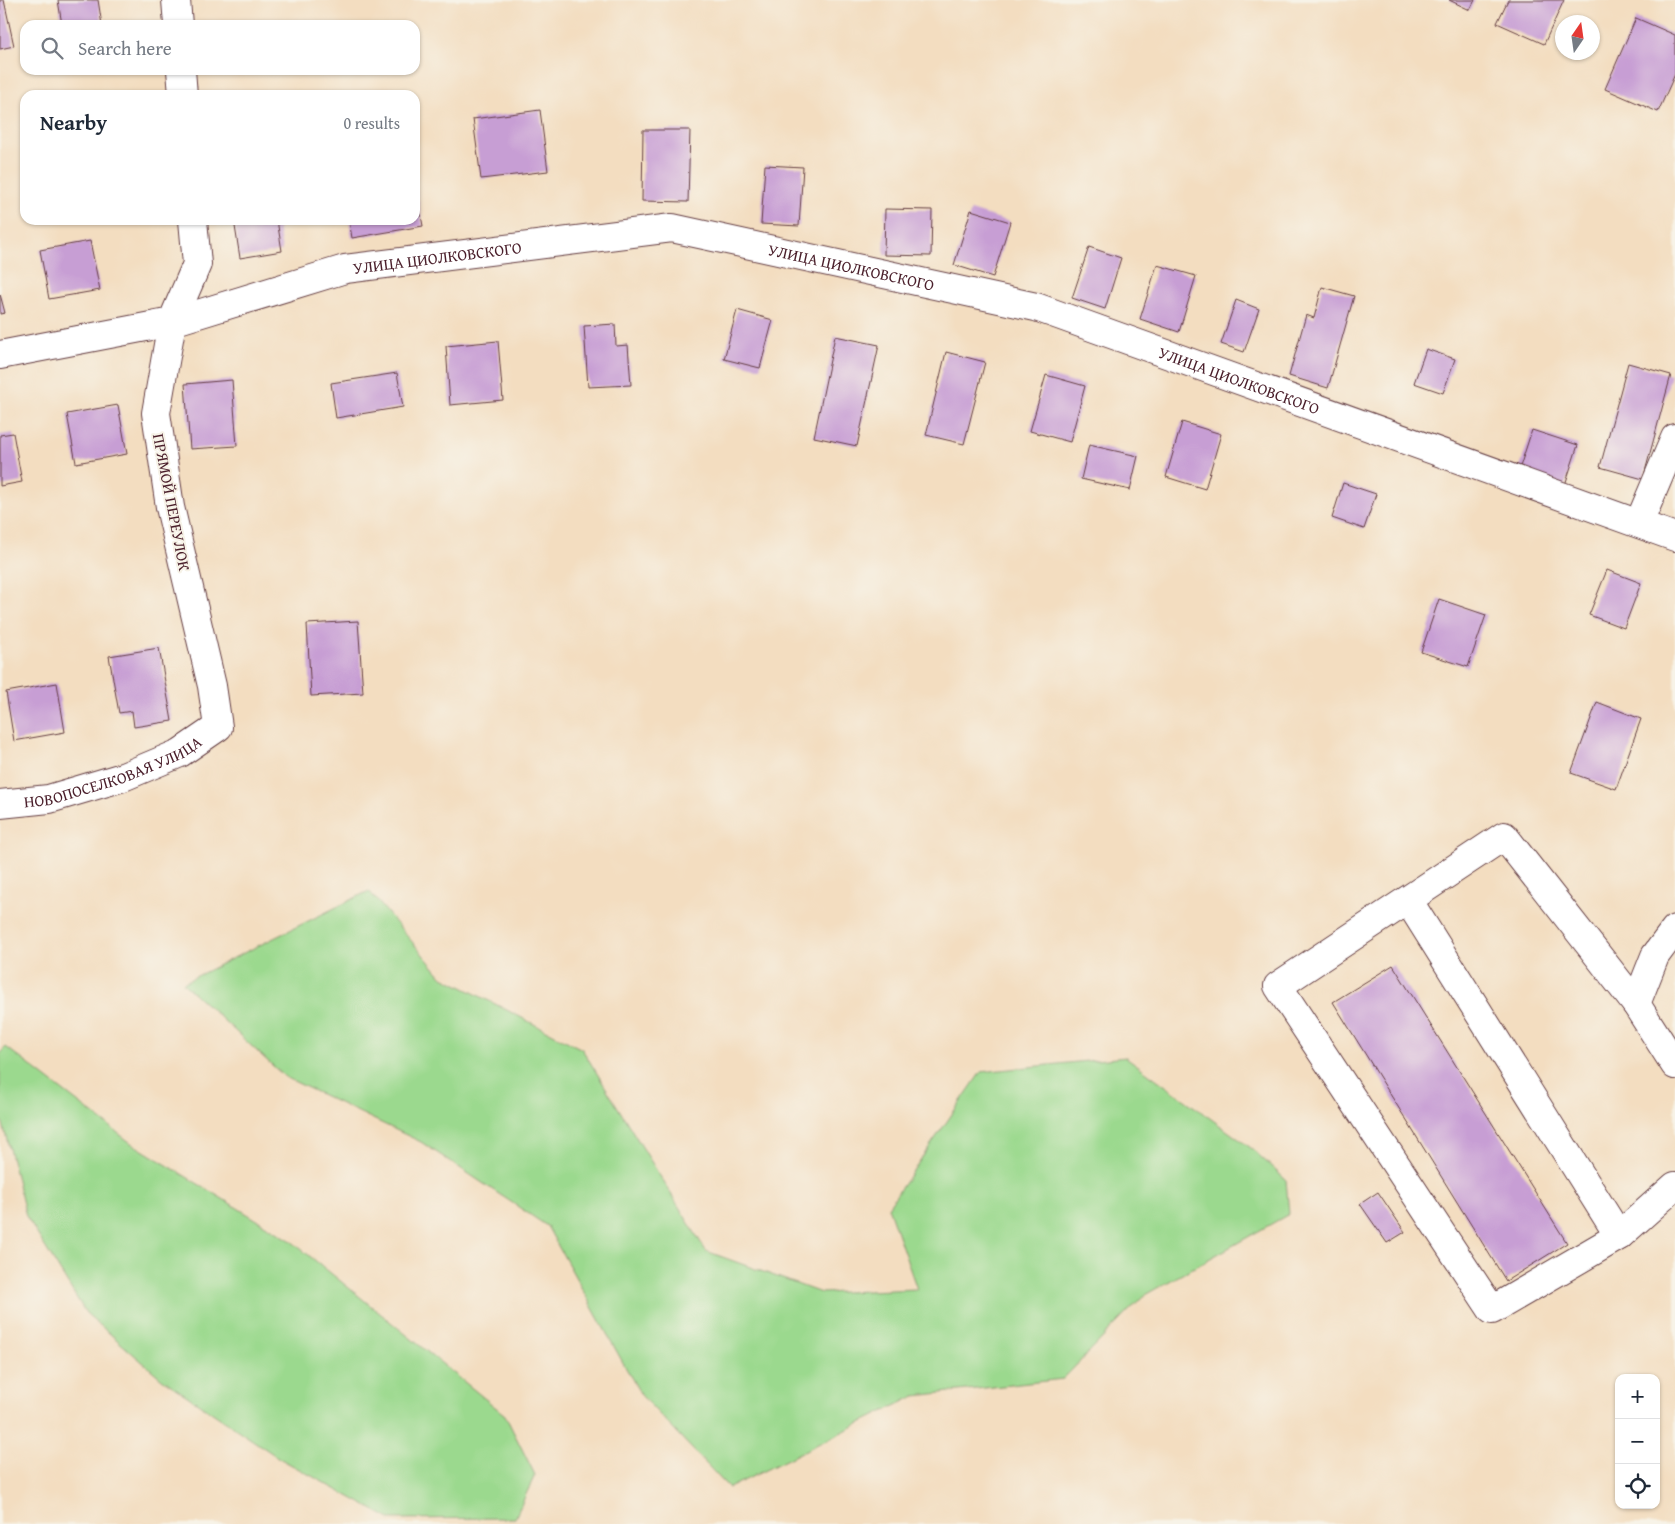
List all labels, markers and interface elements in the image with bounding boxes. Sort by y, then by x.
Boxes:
north arrow [1555,15,1600,60]
search box [20,20,420,75]
icon: search [38,34,66,62]
text: Search here [78,34,172,62]
text: Nearby [40,107,107,138]
text: 0 results [343,111,400,135]
street label: УЛИЦА ЦИОЛКОВСКОГО [352,235,523,280]
street label: УЛИЦА ЦИОЛКОВСКОГО [766,237,937,297]
street label: УЛИЦА ЦИОЛКОВСКОГО [1155,340,1323,420]
street label: ПРЯМОЙ ПЕРЕУЛОК [147,431,197,573]
street label: НОВОПОСЕЛКОВАЯ УЛИЦА [23,730,207,814]
map controls [1615,1374,1660,1509]
button: + [1615,1374,1660,1419]
button: − [1615,1419,1660,1464]
button: locate [1615,1464,1660,1509]

